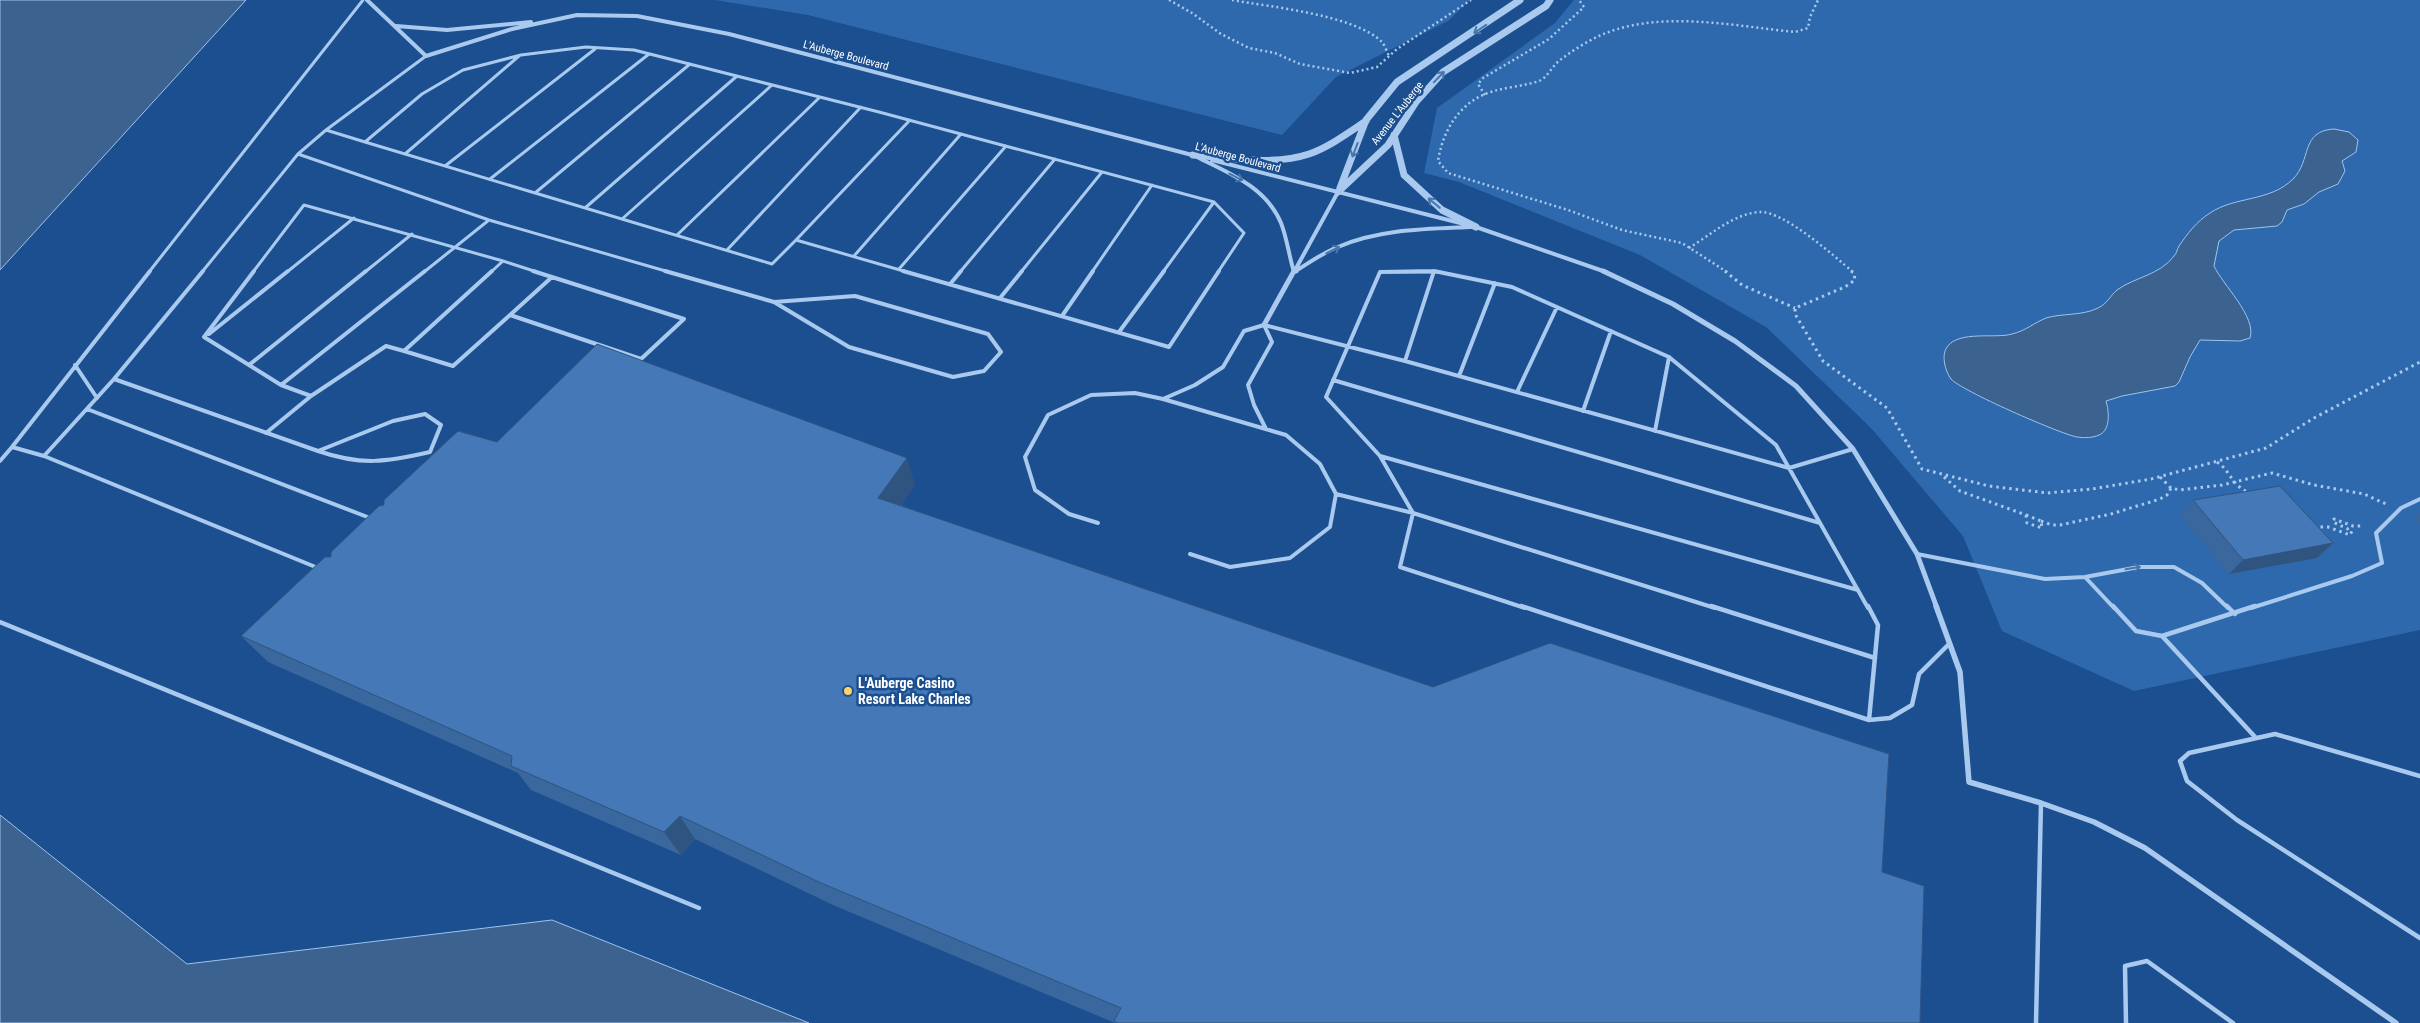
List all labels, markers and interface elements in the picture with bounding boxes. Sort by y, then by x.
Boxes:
one-way arrow [1473,23,1487,34]
street label: L'Auberge Boulevard [802,38,890,73]
one-way arrow [1433,71,1445,83]
street label: Avenue L'Auberge [1369,79,1426,148]
street label: L'Auberge Boulevard [1194,140,1282,175]
one-way arrow [1349,142,1359,157]
one-way arrow [1228,173,1243,182]
one-way arrow [1428,198,1441,209]
one-way arrow [1326,245,1341,255]
one-way arrow [2124,563,2140,573]
place label: L'Auberge Casino Resort Lake Charles [858,675,971,707]
marker: L'Auberge Casino Resort Lake Charles [842,685,854,697]

